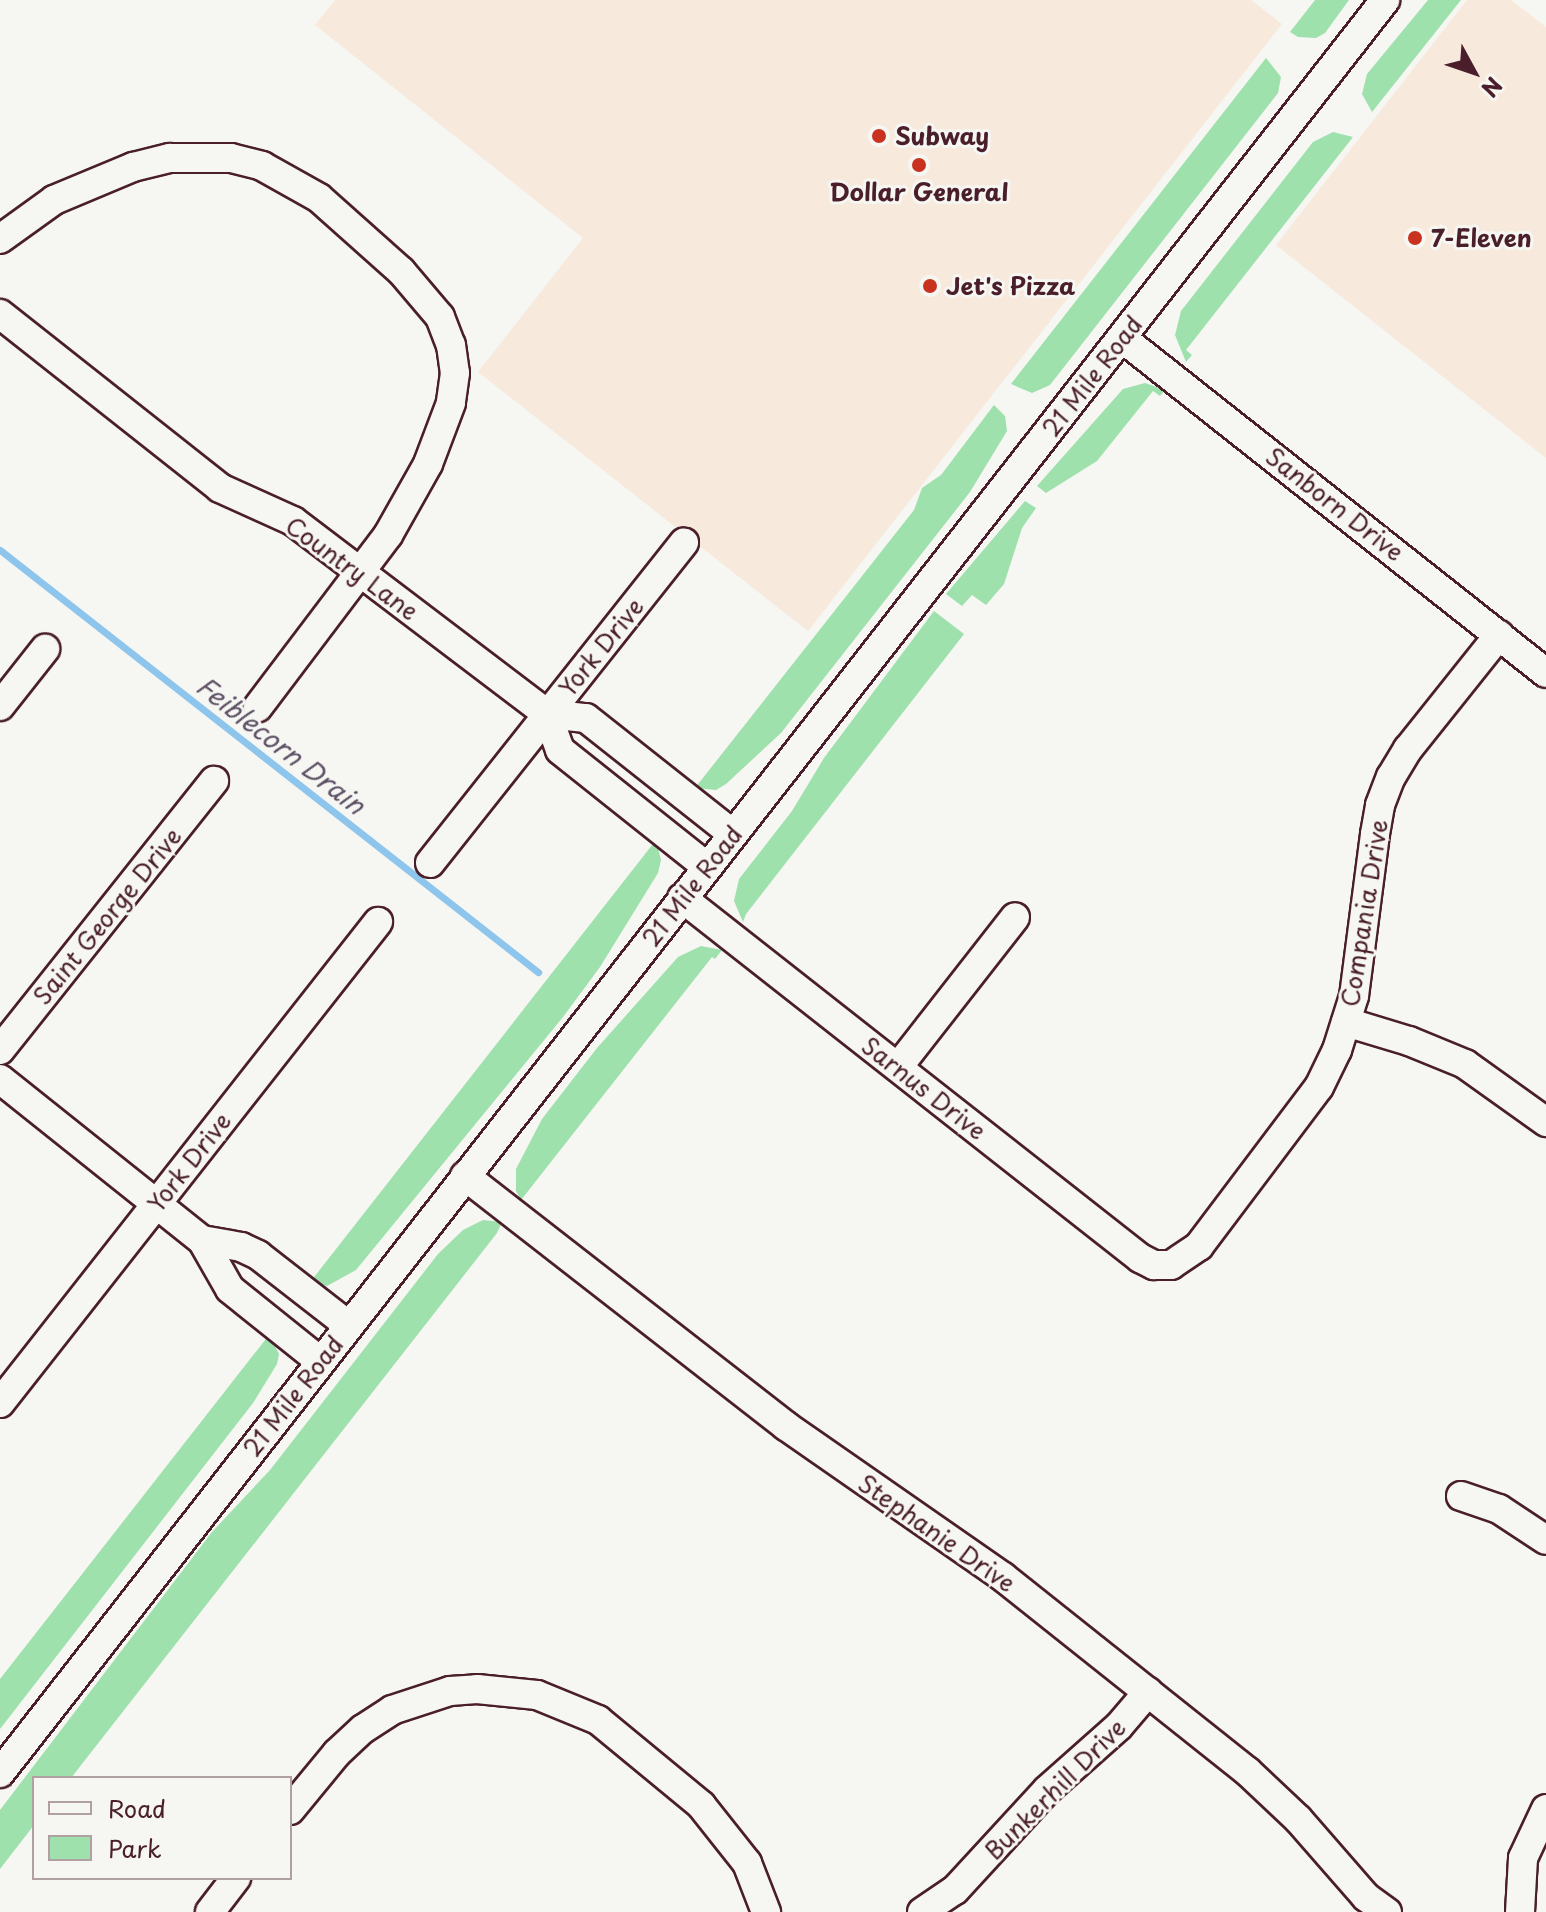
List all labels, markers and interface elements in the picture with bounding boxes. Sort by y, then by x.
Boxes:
north arrow [1434,32,1514,112]
text: N [1475,70,1511,105]
place label: Subway [895,122,989,150]
marker: Subway [870,127,888,145]
marker: Dollar General [910,156,928,174]
place label: Dollar General [829,178,1009,206]
place label: 7-Eleven [1431,224,1532,252]
marker: 7-Eleven [1406,229,1424,247]
place label: Jet's Pizza [946,272,1075,300]
marker: Jet's Pizza [921,277,939,295]
street label: 21 Mile Road [1034,308,1150,444]
street label: Sanborn Drive [1261,442,1409,566]
street label: Country Lane [280,510,424,626]
street label: York Drive [552,592,650,702]
water label: Feiblecorn Drain [190,669,372,821]
street label: 21 Mile Road [634,818,750,954]
street label: Compania Drive [1335,818,1393,1008]
street label: Saint George Drive [26,821,188,1011]
street label: Sarnus Drive [857,1031,991,1145]
street label: York Drive [141,1106,237,1218]
street label: 21 Mile Road [235,1328,351,1464]
street label: Stephanie Drive [853,1468,1021,1598]
street label: Bunkerhill Drive [979,1713,1131,1865]
legend [32,1776,292,1880]
text: Road [108,1790,166,1826]
text: Park [108,1830,162,1866]

